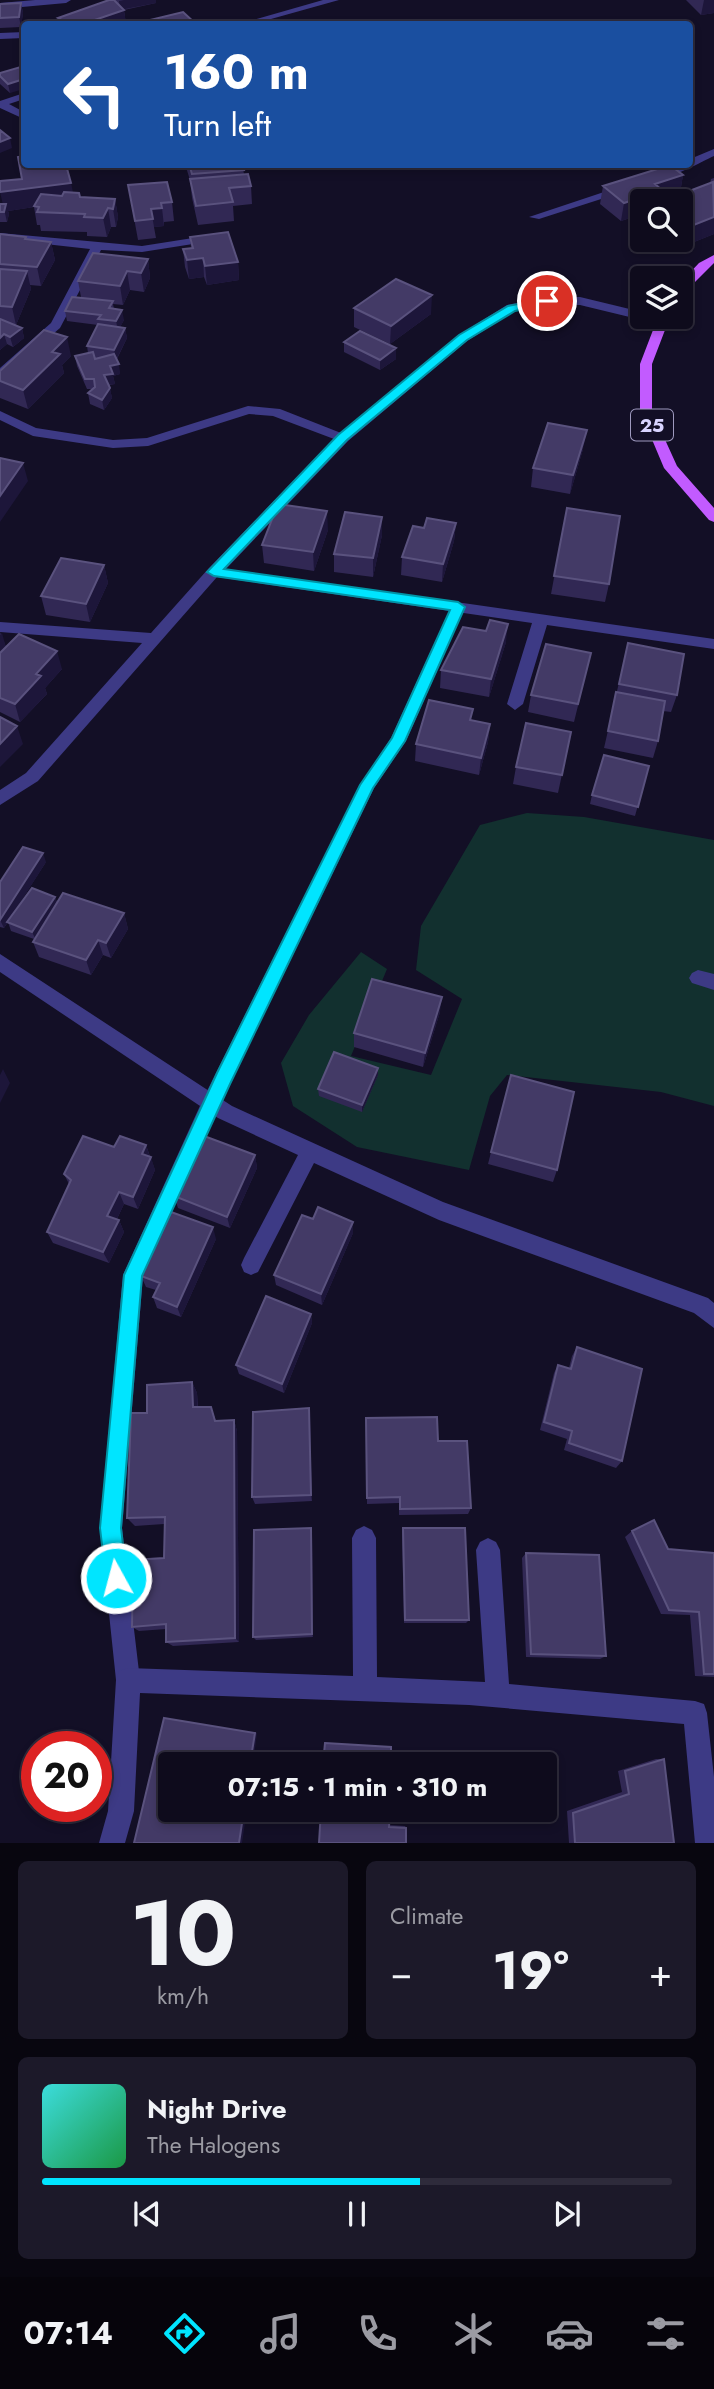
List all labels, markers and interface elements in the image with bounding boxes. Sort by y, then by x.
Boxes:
text: 160 m [164,37,309,107]
icon: left [49,49,140,140]
text: Turn left [164,102,271,148]
map controls [630,189,693,329]
button: search [630,189,693,252]
button: layers [630,266,693,329]
pin [517,271,577,331]
icon: arrive [528,282,566,320]
road number: 25 [631,410,673,440]
position arrow [79,1541,153,1615]
speed limit sign: 20 [21,1731,112,1822]
text: 07:15 · 1 min · 310 m [228,1768,487,1806]
text: 10 [130,1868,236,1999]
text: Climate [390,1899,463,1933]
text: 19° [492,1933,569,2009]
text: − [390,1945,412,2000]
text: + [649,1945,672,2000]
text: km/h [157,1979,209,2013]
text: Night Drive [147,2090,287,2128]
text: The Halogens [147,2128,280,2162]
icon: previous [128,2195,166,2233]
icon: pause [338,2195,376,2233]
icon: next [548,2195,586,2233]
icon: directions [160,2309,209,2358]
icon: music [256,2309,305,2358]
icon: phone [353,2309,402,2358]
icon: climate [449,2309,498,2358]
icon: car [545,2309,594,2358]
icon: filters [641,2309,690,2358]
text: 07:14 [24,2310,113,2356]

